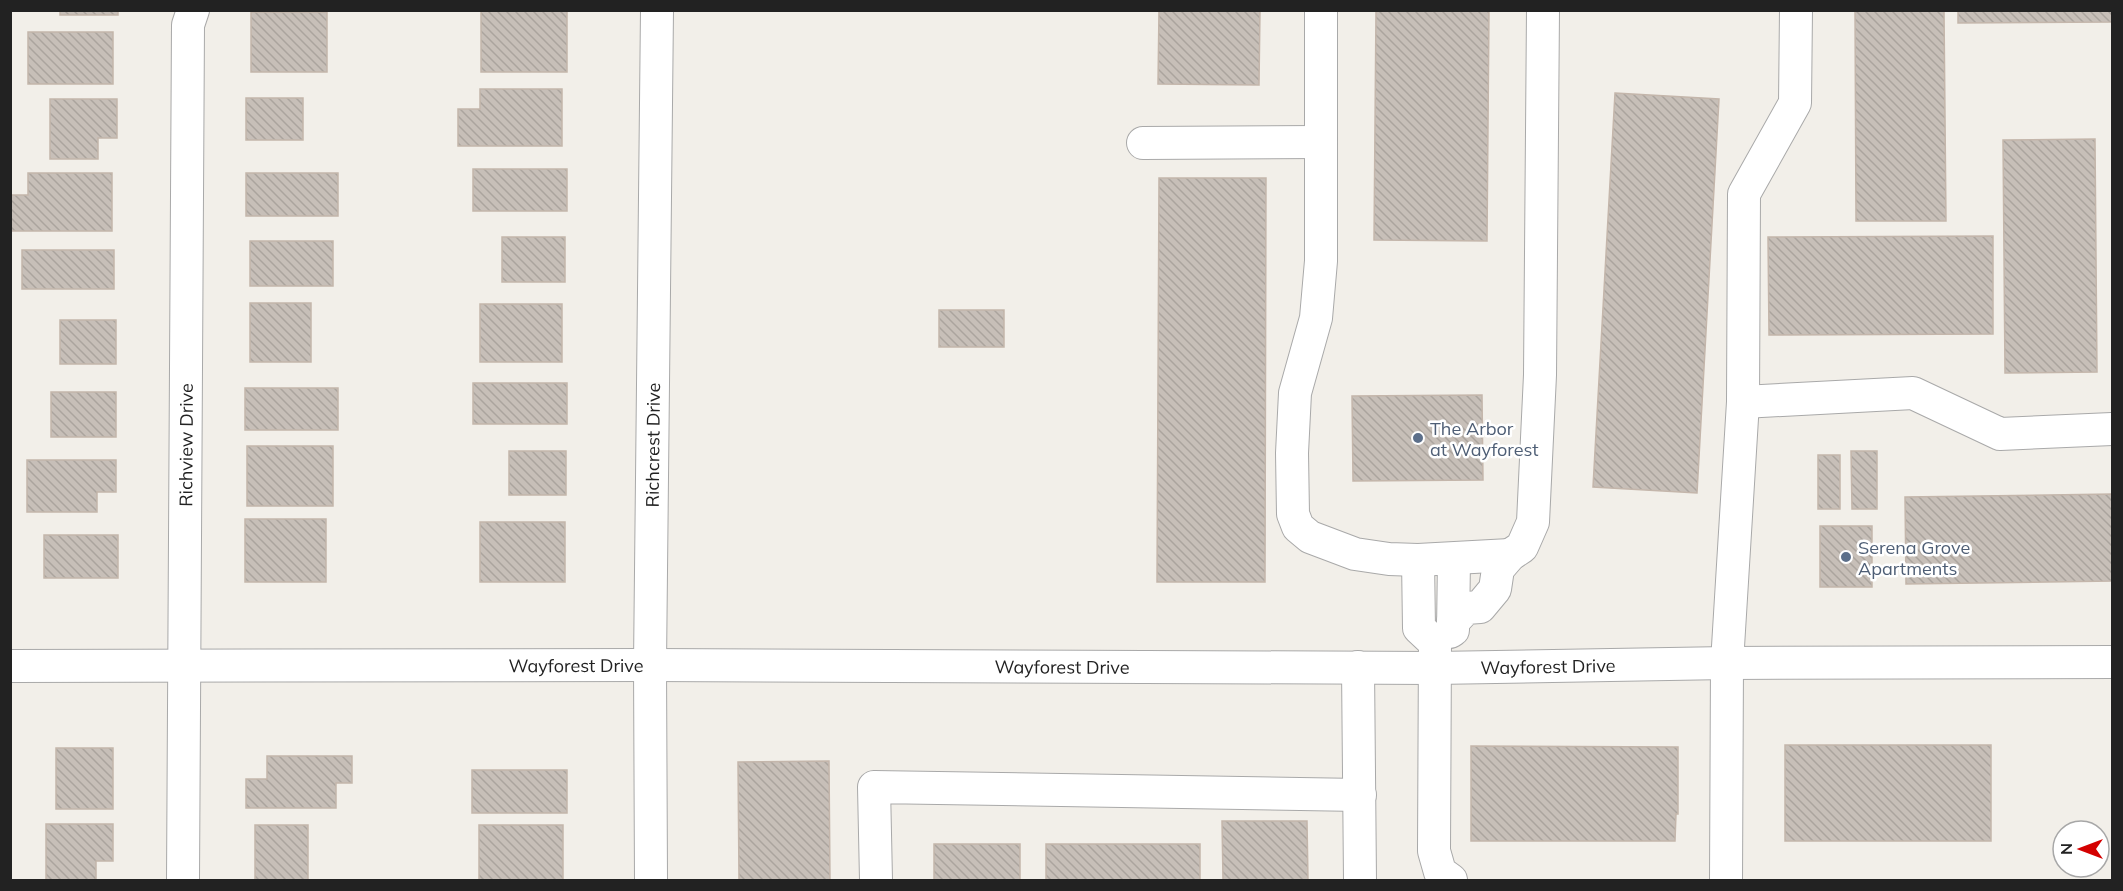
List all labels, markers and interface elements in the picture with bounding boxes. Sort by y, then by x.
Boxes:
street label: Richview Drive [174,383,197,507]
street label: Richcrest Drive [640,383,665,508]
place label: The Arbor at Wayforest [1430,417,1539,461]
marker: The Arbor at Wayforest [1411,431,1425,445]
place label: Serena Grove Apartments [1858,536,1970,580]
marker: Serena Grove Apartments [1839,550,1853,564]
street label: Wayforest Drive [1480,653,1616,679]
street label: Wayforest Drive [508,654,644,677]
street label: Wayforest Drive [994,655,1130,678]
north arrow [2051,819,2111,879]
text: N [2056,843,2076,855]

